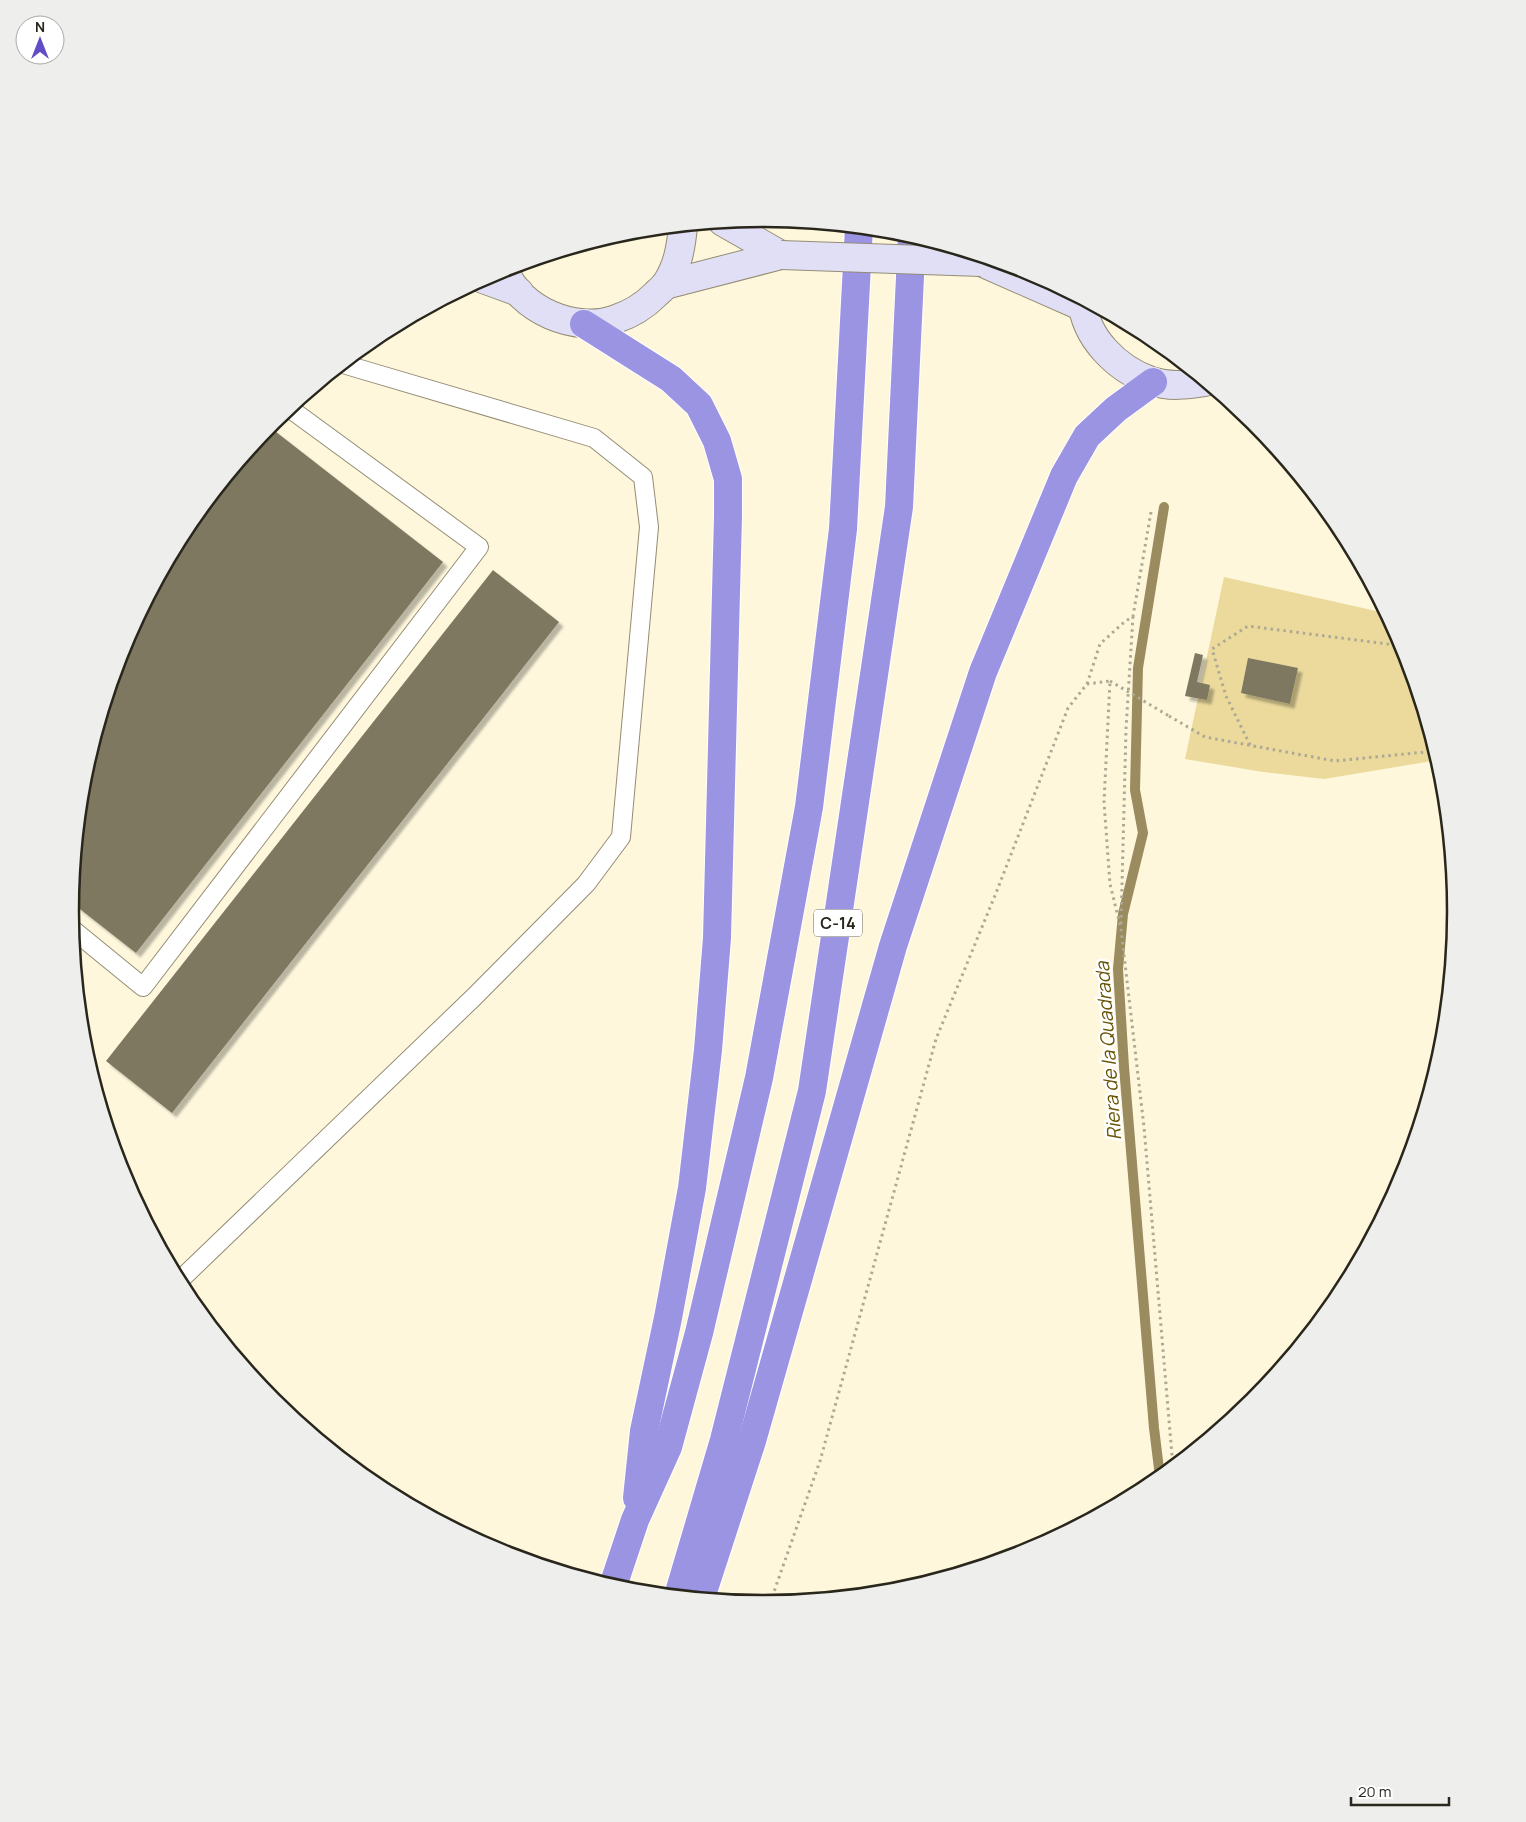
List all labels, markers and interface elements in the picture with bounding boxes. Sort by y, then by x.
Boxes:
north arrow [15,15,65,65]
text: N [35,17,45,36]
road number: C-14 [814,910,862,936]
water label: Riera de la Quadrada [1089,959,1127,1141]
scale bar [1351,1774,1448,1806]
text: 20 m [1358,1781,1391,1802]

